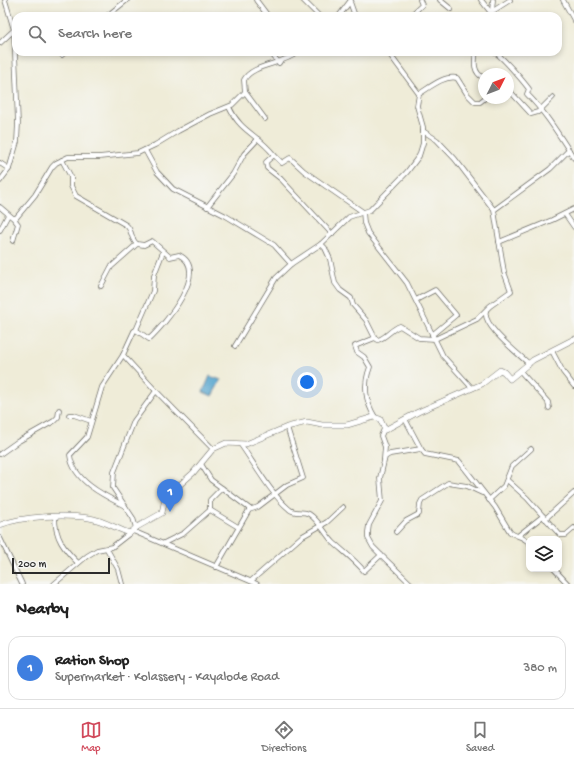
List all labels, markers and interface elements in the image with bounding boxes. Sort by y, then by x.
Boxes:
search box [12,12,562,56]
icon: search [26,23,48,45]
text: Search here [58,25,132,43]
north arrow [478,68,514,104]
your location [297,372,317,392]
pin: 1 [157,479,183,512]
map controls [526,536,562,572]
button: layers [526,536,562,572]
scale bar [12,556,110,575]
text: 200 m [18,559,46,571]
text: Nearby [16,600,69,620]
text: Ration Shop [55,652,129,670]
text: 1 [27,661,33,676]
text: 380 m [523,661,557,676]
text: Supermarket · Kolassery - Kayalode Road [55,670,279,685]
tab: Map [80,719,102,755]
tab: Directions [262,719,306,755]
tab: Saved [466,719,494,755]

